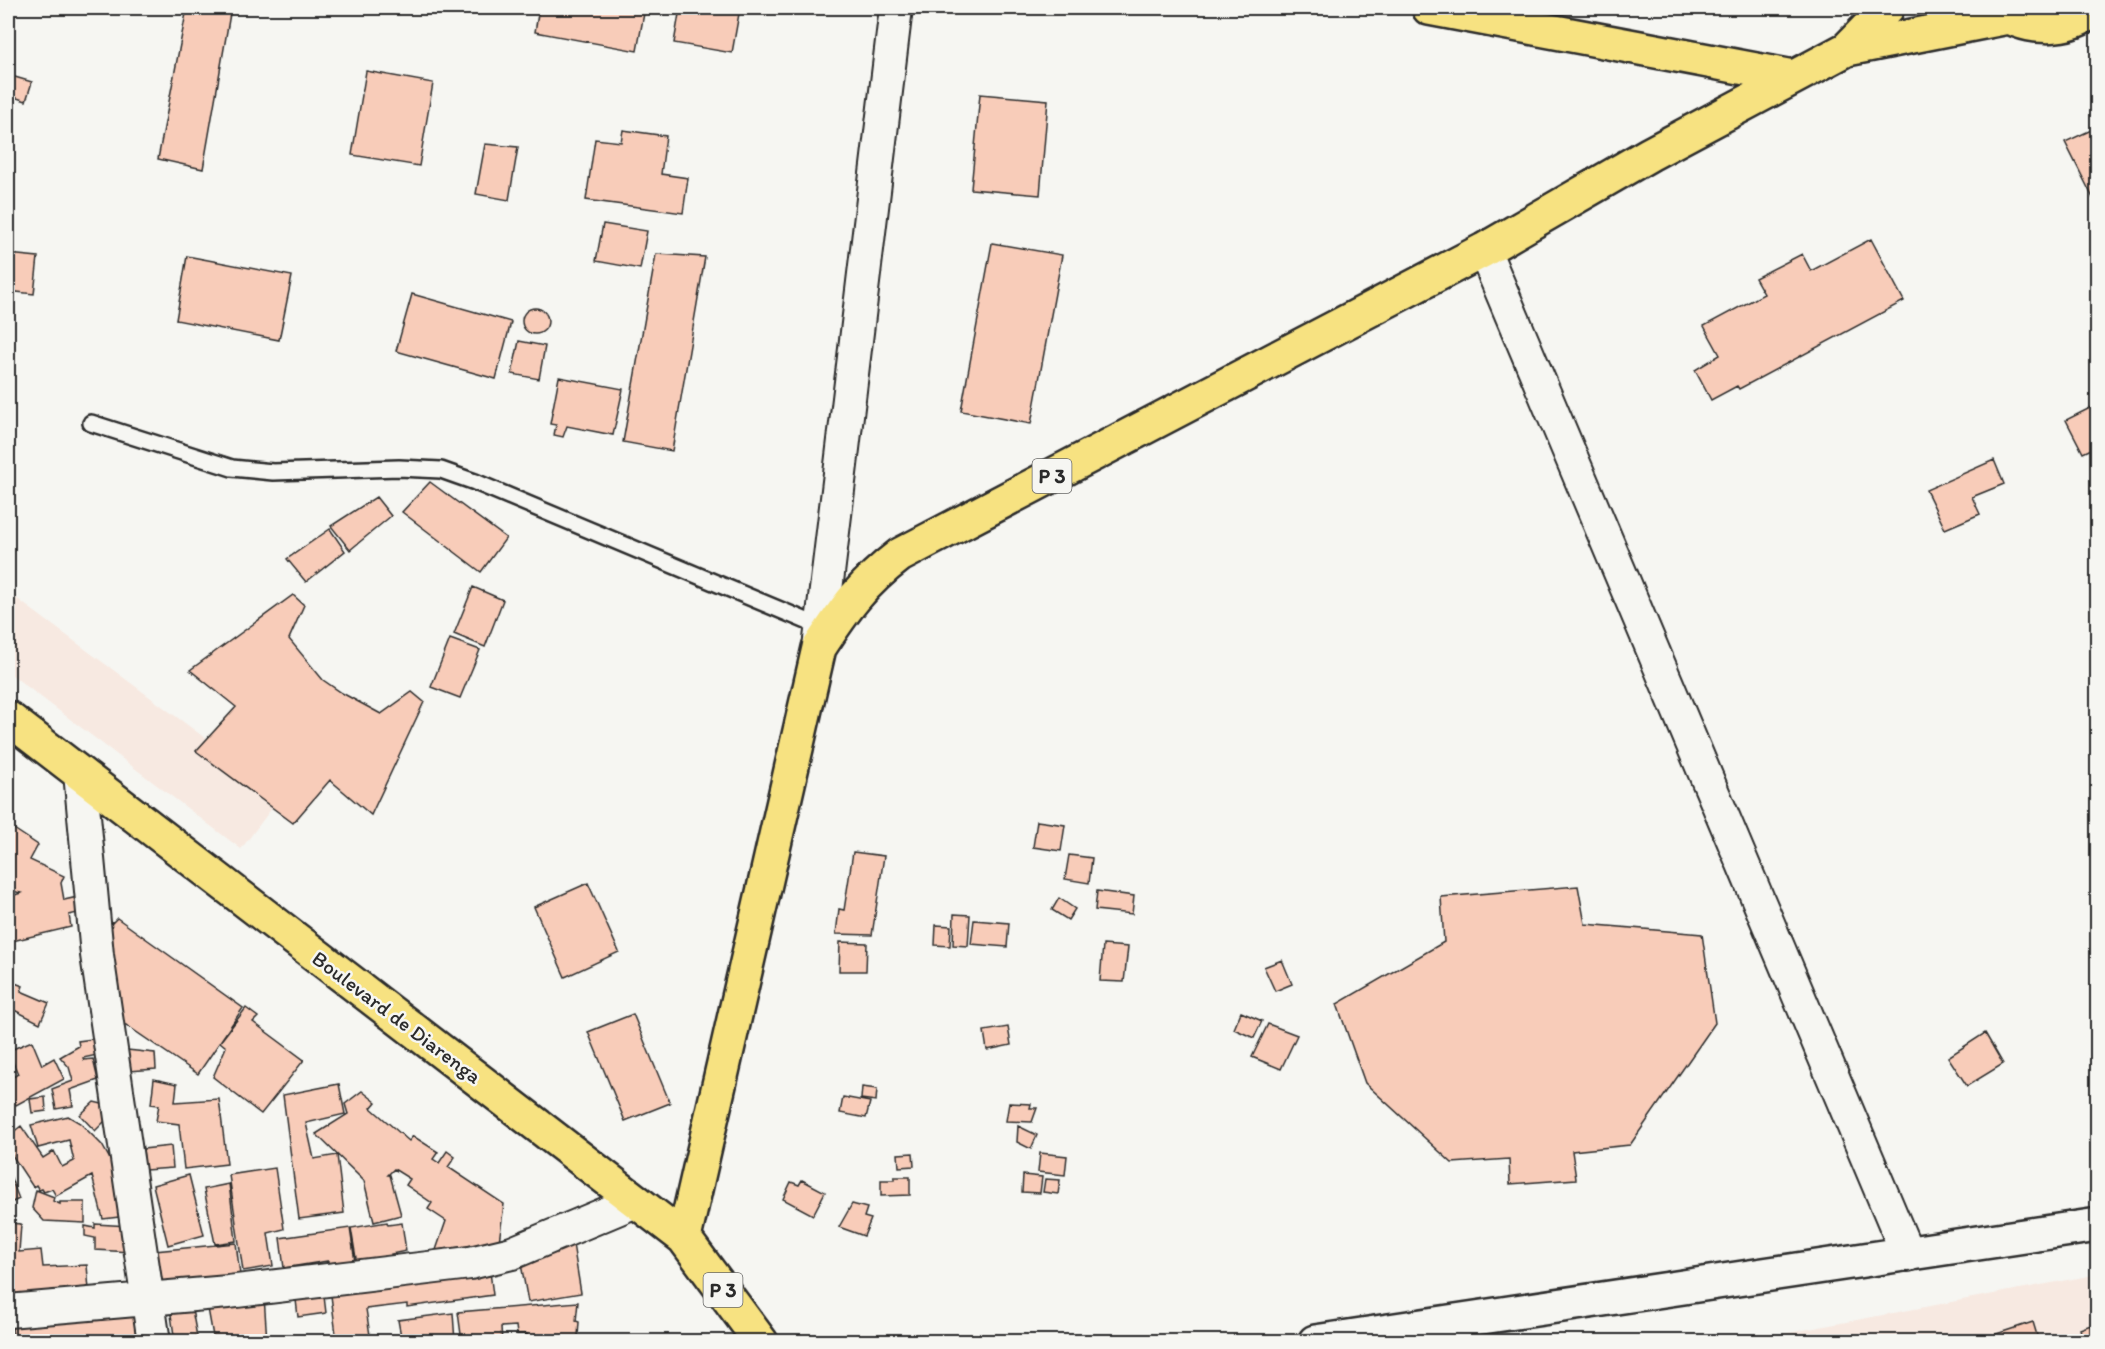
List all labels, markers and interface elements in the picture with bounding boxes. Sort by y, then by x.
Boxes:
road number: P 3 [1032,459,1072,493]
street label: Boulevard de Diarenga [308,945,486,1089]
road number: P 3 [704,1273,742,1307]

